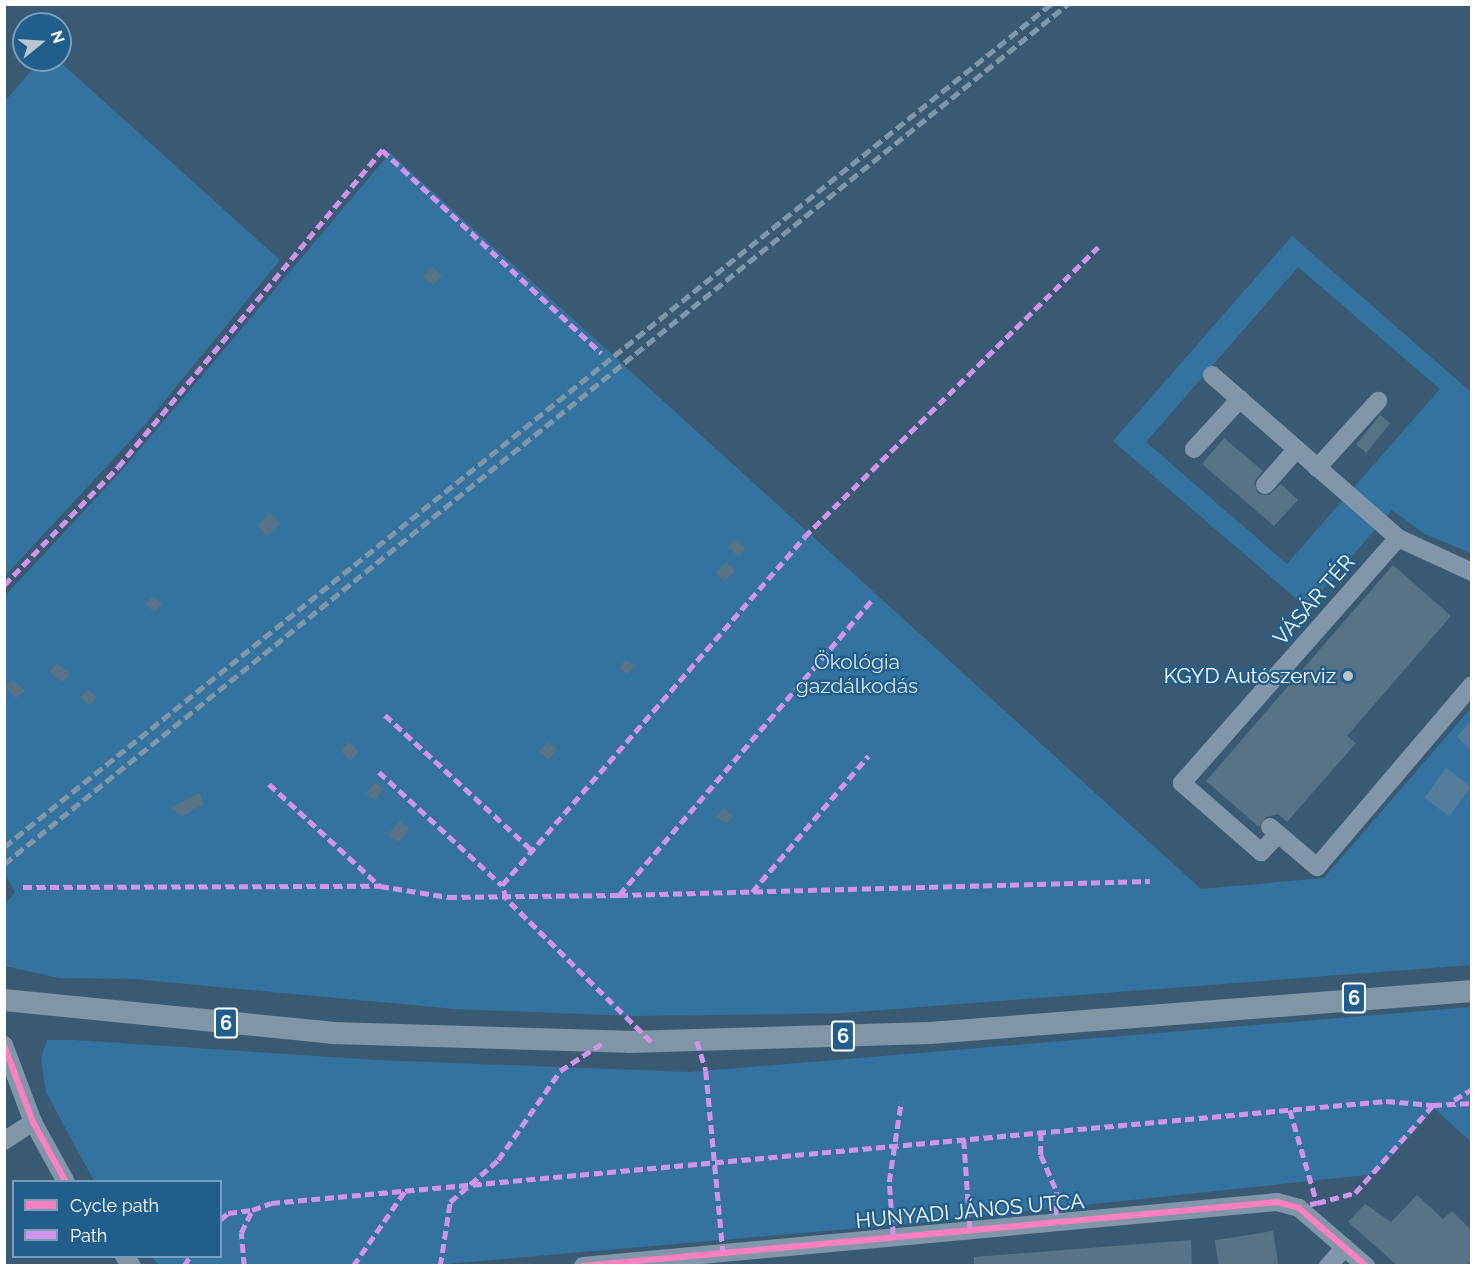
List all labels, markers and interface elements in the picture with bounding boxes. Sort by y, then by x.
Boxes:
north arrow [12,12,72,72]
text: N [47,28,69,46]
street label: VÁSÁR TÉR [1268,549,1360,651]
park label: Ökológia gazdálkodás [796,649,918,699]
place label: KGYD Autószerviz [1163,663,1336,689]
marker: KGYD Autószerviz [1341,669,1355,683]
road number: 6 [1340,981,1368,1015]
road number: 6 [212,1006,240,1040]
road number: 6 [830,1019,856,1053]
legend [12,1180,222,1258]
street label: HUNYADI JÁNOS UTCA [854,1188,1086,1234]
text: Cycle path [70,1195,159,1216]
text: Path [70,1225,107,1246]

